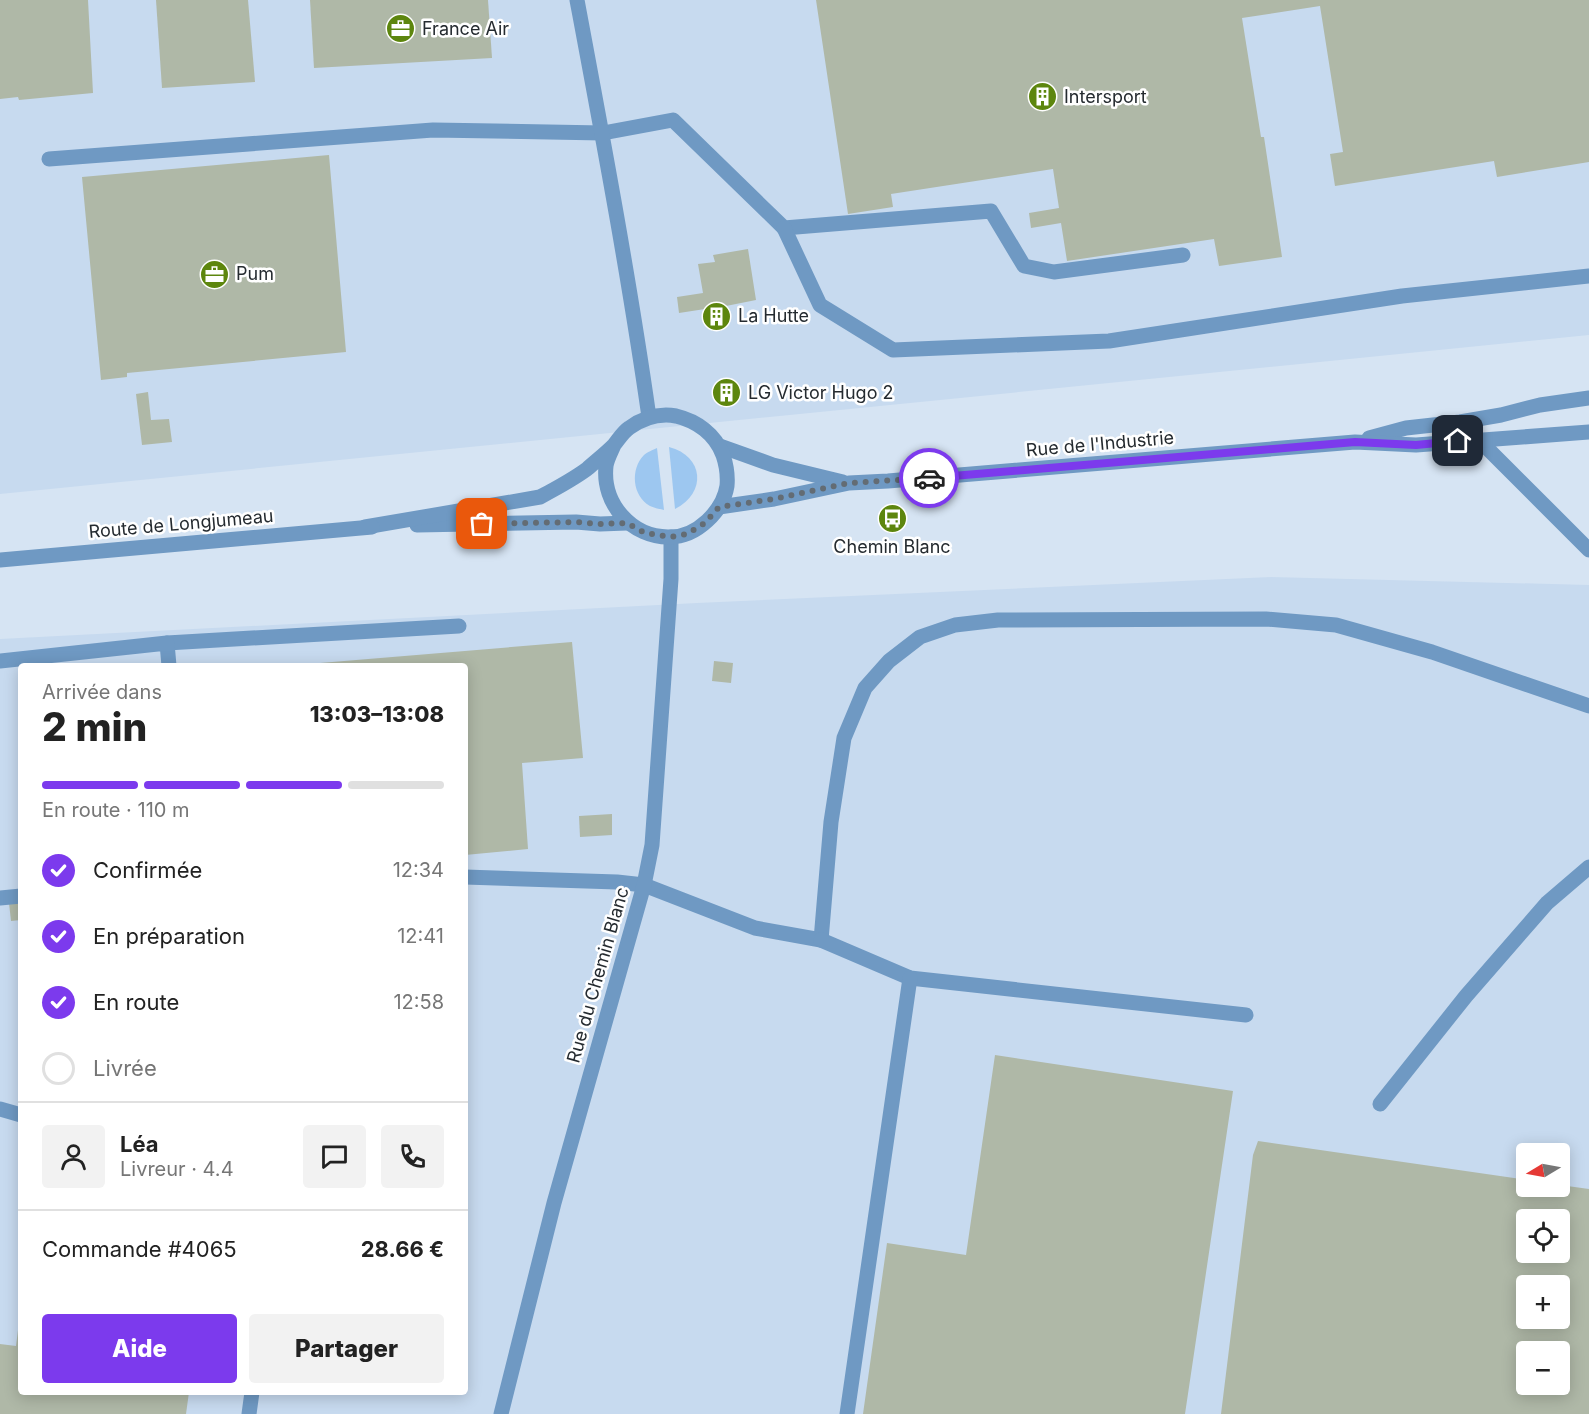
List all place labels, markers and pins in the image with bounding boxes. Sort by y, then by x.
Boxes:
office icon: France Air [385,13,417,45]
place label: France Air [422,18,509,39]
building icon: Intersport [1027,81,1059,113]
place label: Intersport [1064,86,1147,107]
office icon: Pum [199,258,231,290]
place label: Pum [236,263,274,284]
building icon: La Hutte [701,300,733,332]
place label: La Hutte [738,305,809,326]
building icon: LG Victor Hugo 2 [711,377,743,409]
place label: LG Victor Hugo 2 [748,382,893,403]
pin [1432,415,1483,466]
pin [456,498,507,549]
bus stop icon: Chemin Blanc [876,502,908,534]
place label: Chemin Blanc [833,536,951,557]

